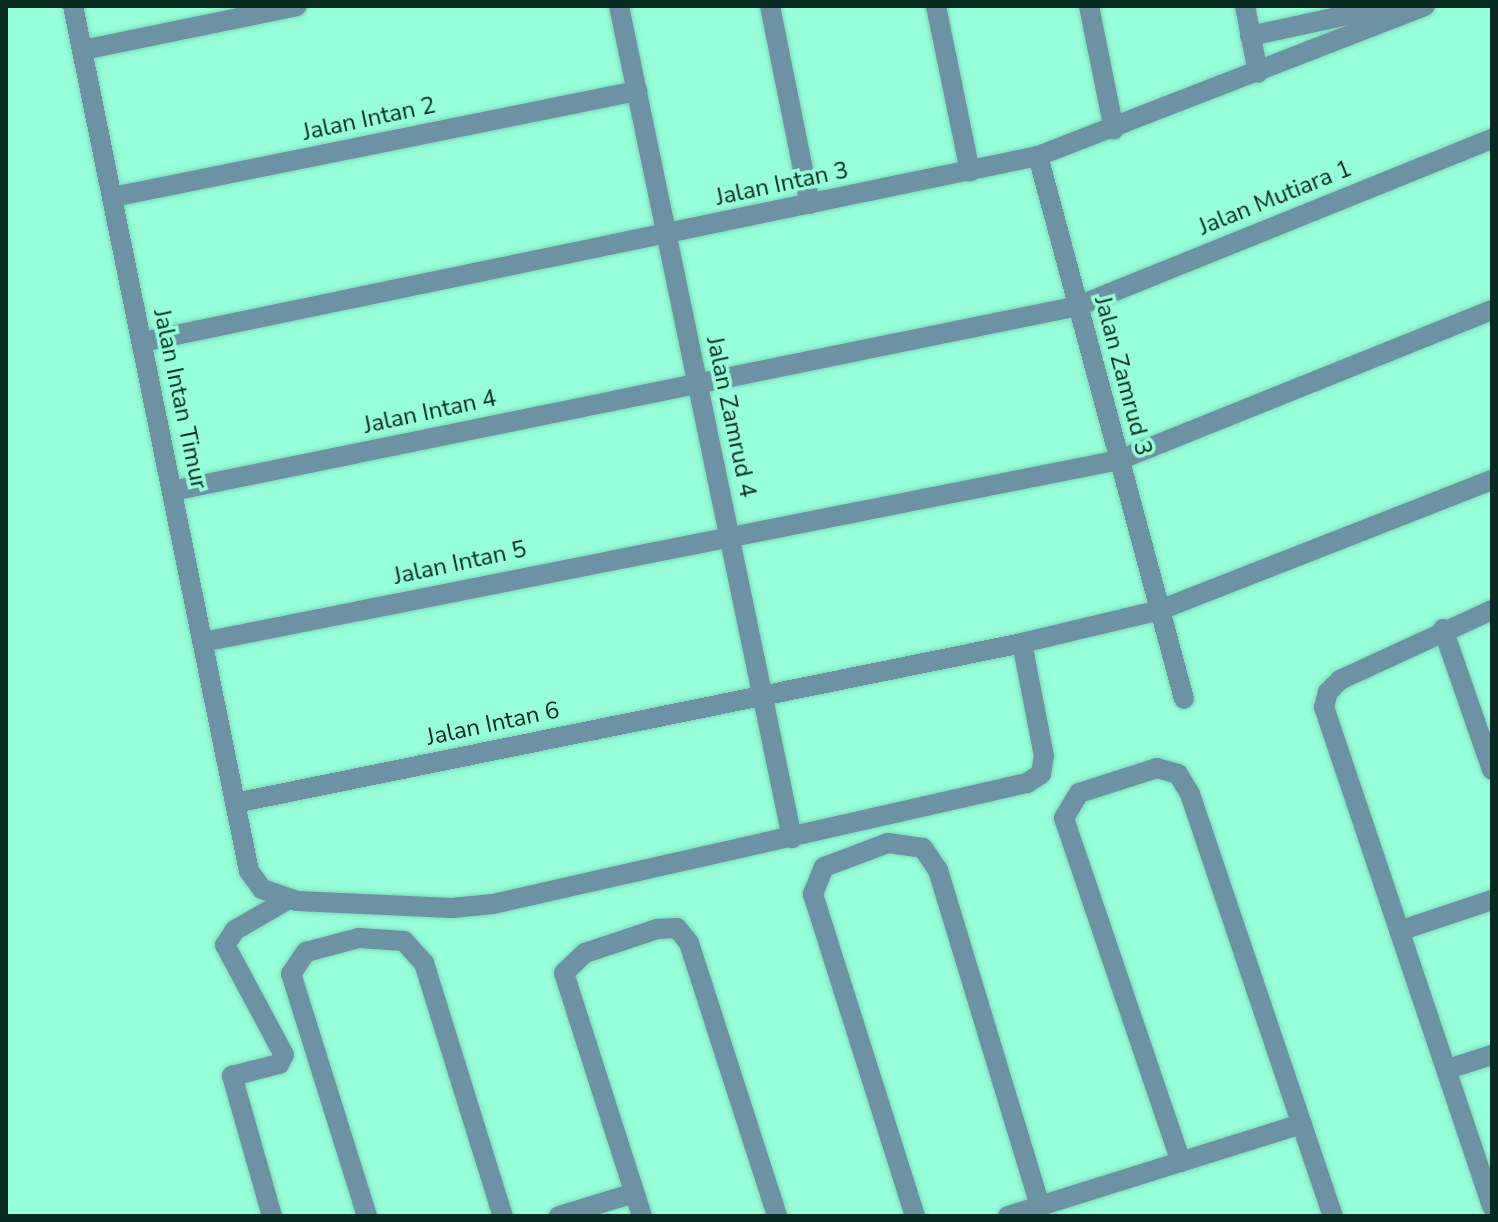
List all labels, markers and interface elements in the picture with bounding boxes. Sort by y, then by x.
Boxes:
street label: Jalan Intan 2 [300,91,438,147]
street label: Jalan Mutiara 1 [1194,154,1356,242]
street label: Jalan Intan 3 [713,156,851,212]
street label: Jalan Zamrud 3 [1088,293,1158,459]
street label: Jalan Intan Timur [147,306,213,492]
street label: Jalan Zamrud 4 [700,334,762,500]
street label: Jalan Intan 4 [361,384,499,440]
street label: Jalan Intan 5 [391,535,529,591]
street label: Jalan Intan 6 [424,696,562,752]

